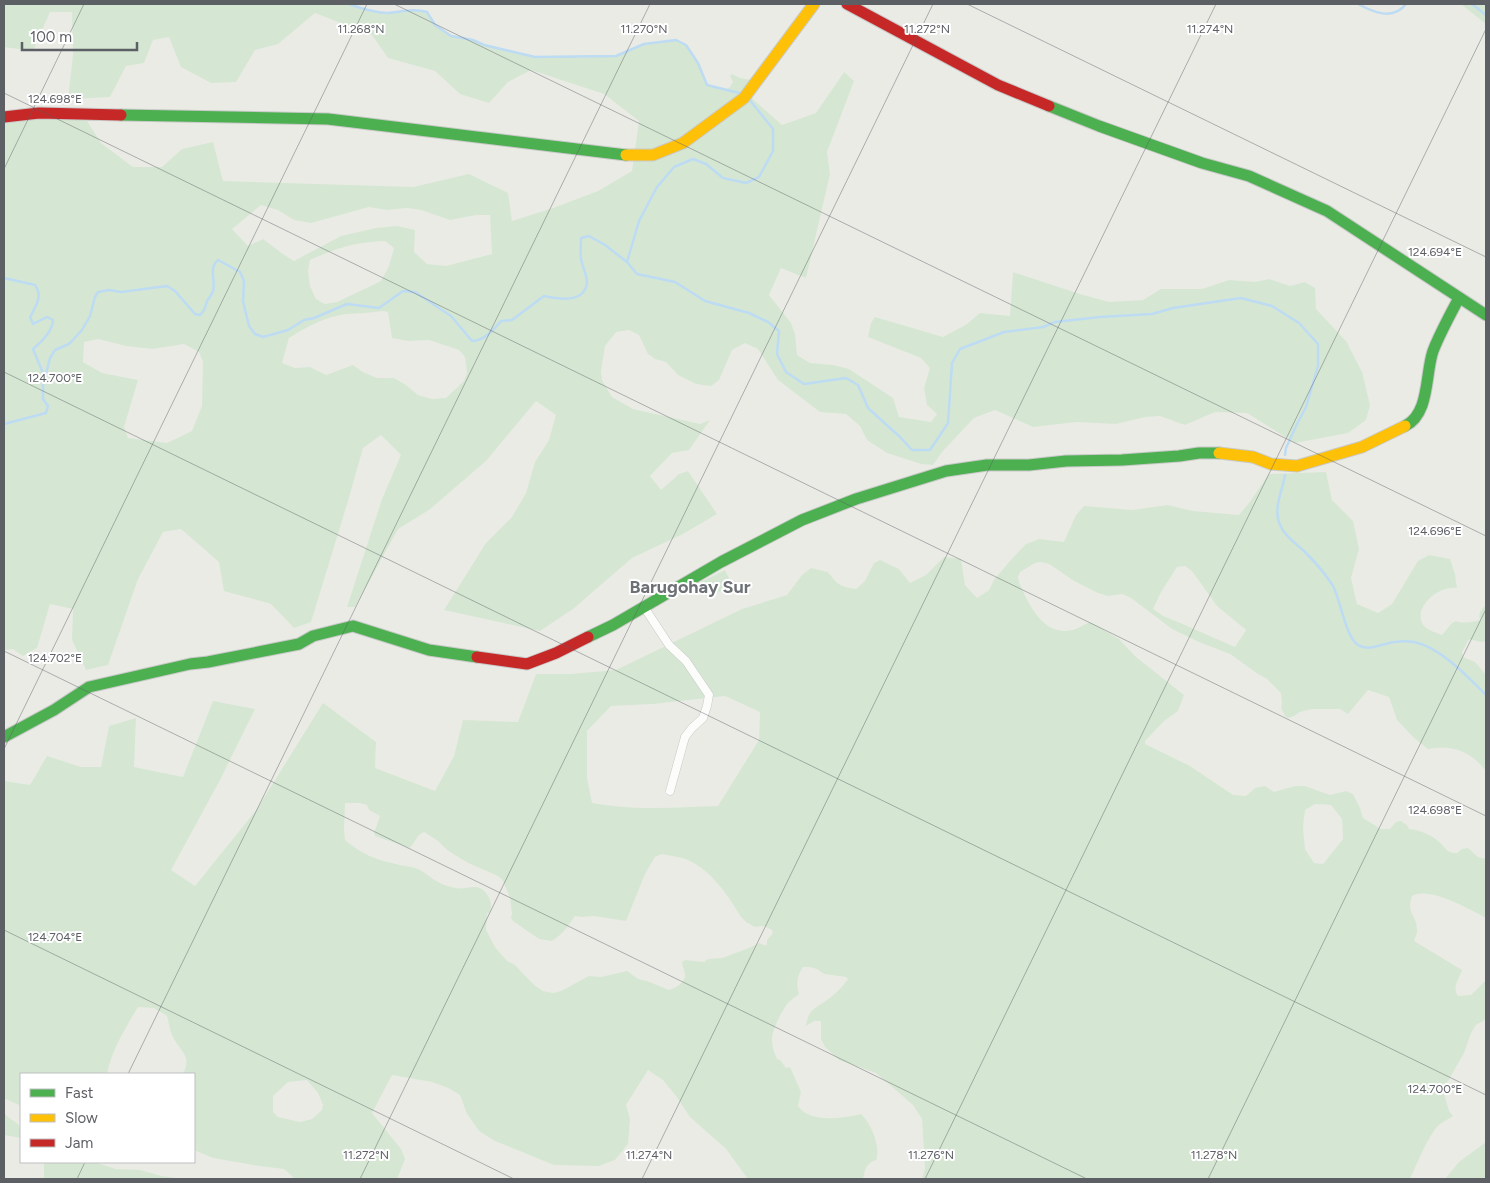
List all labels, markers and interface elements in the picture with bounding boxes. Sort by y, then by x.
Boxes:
scale bar [22,20,138,52]
text: 11.268°N [338,22,385,36]
text: 11.270°N [621,22,667,36]
text: 11.272°N [904,22,950,36]
text: 11.274°N [1187,22,1233,36]
text: 100 m [30,28,72,46]
text: 124.698°E [28,92,82,106]
text: 124.694°E [1408,245,1462,259]
text: 124.700°E [28,371,82,385]
text: 124.696°E [1408,524,1462,538]
district label: Barugohay Sur [629,576,751,598]
text: 124.702°E [28,651,82,665]
text: 124.698°E [1408,803,1462,817]
text: 124.704°E [28,930,82,944]
legend [20,1073,195,1163]
text: 124.700°E [1408,1082,1462,1096]
text: Fast [65,1084,94,1102]
text: Slow [65,1109,98,1127]
text: Jam [65,1134,93,1152]
text: 11.272°N [343,1148,389,1162]
text: 11.274°N [626,1148,672,1162]
text: 11.276°N [908,1148,954,1162]
text: 11.278°N [1191,1148,1237,1162]

